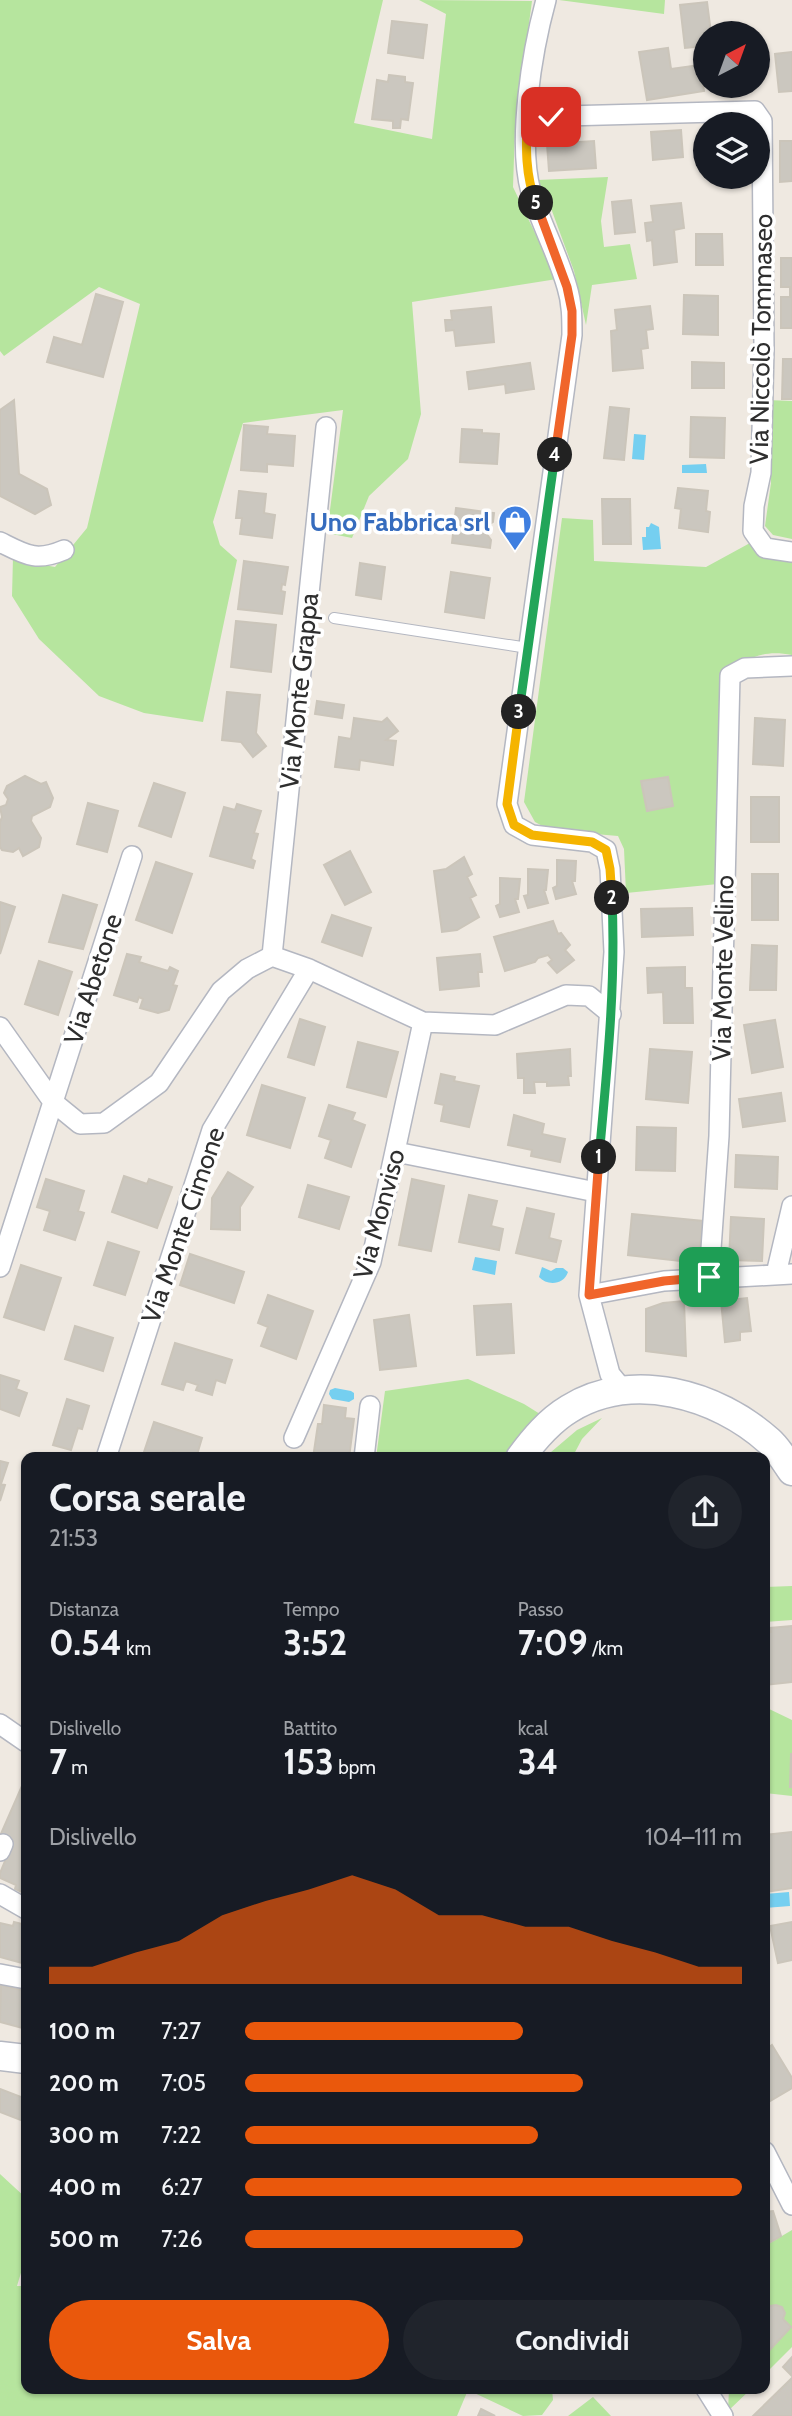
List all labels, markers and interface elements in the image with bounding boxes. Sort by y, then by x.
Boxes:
north arrow [693,21,770,98]
map controls [693,21,770,189]
pin [521,87,581,147]
icon: check [532,98,570,136]
button: layers [693,112,770,189]
pin: 5 [518,186,554,220]
text: 5 [530,191,541,214]
street label: Via Niccolò Tommaseo [743,213,779,465]
pin: 4 [538,438,572,472]
text: 4 [549,443,560,466]
shop icon: Uno Fabbrica srl [496,503,534,552]
place label: Uno Fabbrica srl [310,506,490,538]
street label: Via Monte Grappa [273,591,325,791]
pin: 3 [502,694,536,730]
text: 3 [513,700,524,723]
street label: Via Monte Velino [705,875,741,1061]
pin: 2 [594,880,630,916]
text: 2 [606,886,617,909]
street label: Via Abetone [57,910,129,1048]
street label: Via Monte Cimone [134,1123,232,1327]
pin: 1 [582,1140,616,1174]
street label: Via Monviso [346,1145,412,1283]
text: 1 [595,1145,602,1168]
pin [679,1247,739,1307]
icon: arrive [690,1258,728,1296]
text: Corsa serale [49,1474,246,1521]
button: share [668,1475,742,1549]
text: 21:53 [49,1524,98,1552]
text: Distanza [49,1598,119,1621]
text: Tempo [283,1598,339,1621]
text: Passo [518,1598,564,1621]
text: 0.54 [49,1621,122,1664]
text: 3:52 [283,1621,347,1664]
text: 7:09 [518,1621,588,1664]
text: km [122,1637,151,1660]
text: /km [588,1637,623,1660]
text: Dislivello [49,1717,121,1740]
text: Battito [283,1717,337,1740]
text: kcal [518,1717,548,1740]
text: 7 [49,1740,67,1783]
text: 153 [283,1740,334,1783]
text: 34 [518,1740,558,1783]
text: m [67,1756,88,1779]
text: bpm [334,1756,376,1779]
text: Dislivello [49,1823,137,1851]
text: 104–111 m [645,1823,742,1851]
text: 100 m [49,2017,115,2045]
text: 7:27 [161,2017,201,2045]
text: 200 m [49,2069,119,2097]
text: 7:05 [161,2069,206,2097]
text: 300 m [49,2121,119,2149]
text: 7:22 [161,2121,201,2149]
text: 400 m [49,2173,121,2201]
text: 6:27 [161,2173,202,2201]
text: 500 m [49,2225,119,2253]
text: 7:26 [161,2225,202,2253]
button: Salva [49,2300,389,2380]
button: Condividi [403,2300,742,2380]

